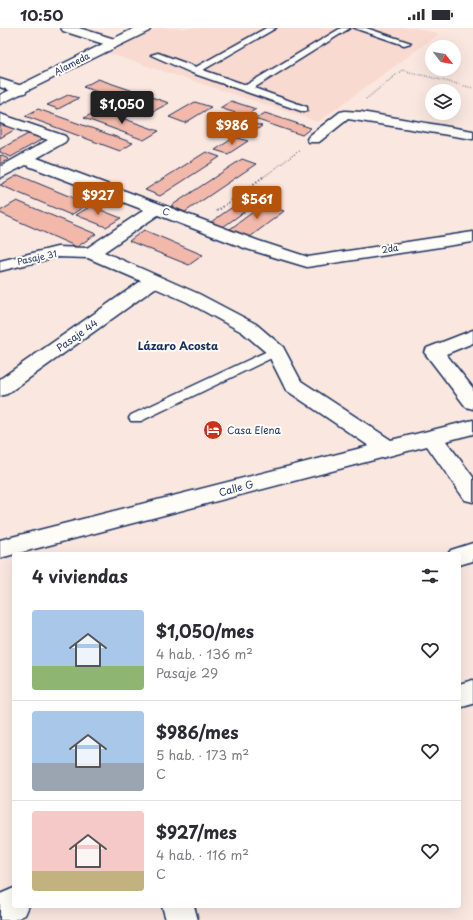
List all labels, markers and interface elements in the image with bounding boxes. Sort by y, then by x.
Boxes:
text: 10:50 [20,3,63,26]
north arrow [425,40,461,76]
map controls [425,40,461,120]
street label: Alameda [51,48,92,78]
button: layers [425,84,461,120]
pin: $1,050 [89,91,155,125]
text: $1,050 [100,94,144,113]
pin: $986 [208,112,256,146]
text: $986 [216,115,248,134]
pin: $927 [74,182,122,216]
text: $927 [82,185,114,204]
pin: $561 [233,186,281,220]
text: $561 [241,189,273,208]
street label: C [161,203,172,219]
street label: 2da [380,240,400,256]
street label: Pasaje 31 [16,246,58,268]
street label: Pasaje 44 [53,315,101,354]
district label: Lázaro Acosta [138,337,219,354]
hotel icon: Casa Elena [202,419,224,441]
place label: Casa Elena [227,422,281,437]
street label: Calle G [217,476,255,499]
text: 4 viviendas [32,563,128,589]
icon: filters [419,565,441,587]
text: $1,050/mes [156,618,254,644]
icon: home [64,626,112,674]
icon: heart [419,639,441,661]
text: 4 hab. · 136 m² [156,644,253,663]
text: Pasaje 29 [156,663,218,682]
text: $986/mes [156,719,238,745]
icon: home [64,727,112,775]
icon: heart [419,740,441,762]
text: 5 hab. · 173 m² [156,745,249,764]
text: C [156,764,166,783]
text: $927/mes [156,819,237,845]
icon: home [64,827,112,875]
icon: heart [419,840,441,862]
text: 4 hab. · 116 m² [156,845,249,864]
text: C [156,864,166,883]

